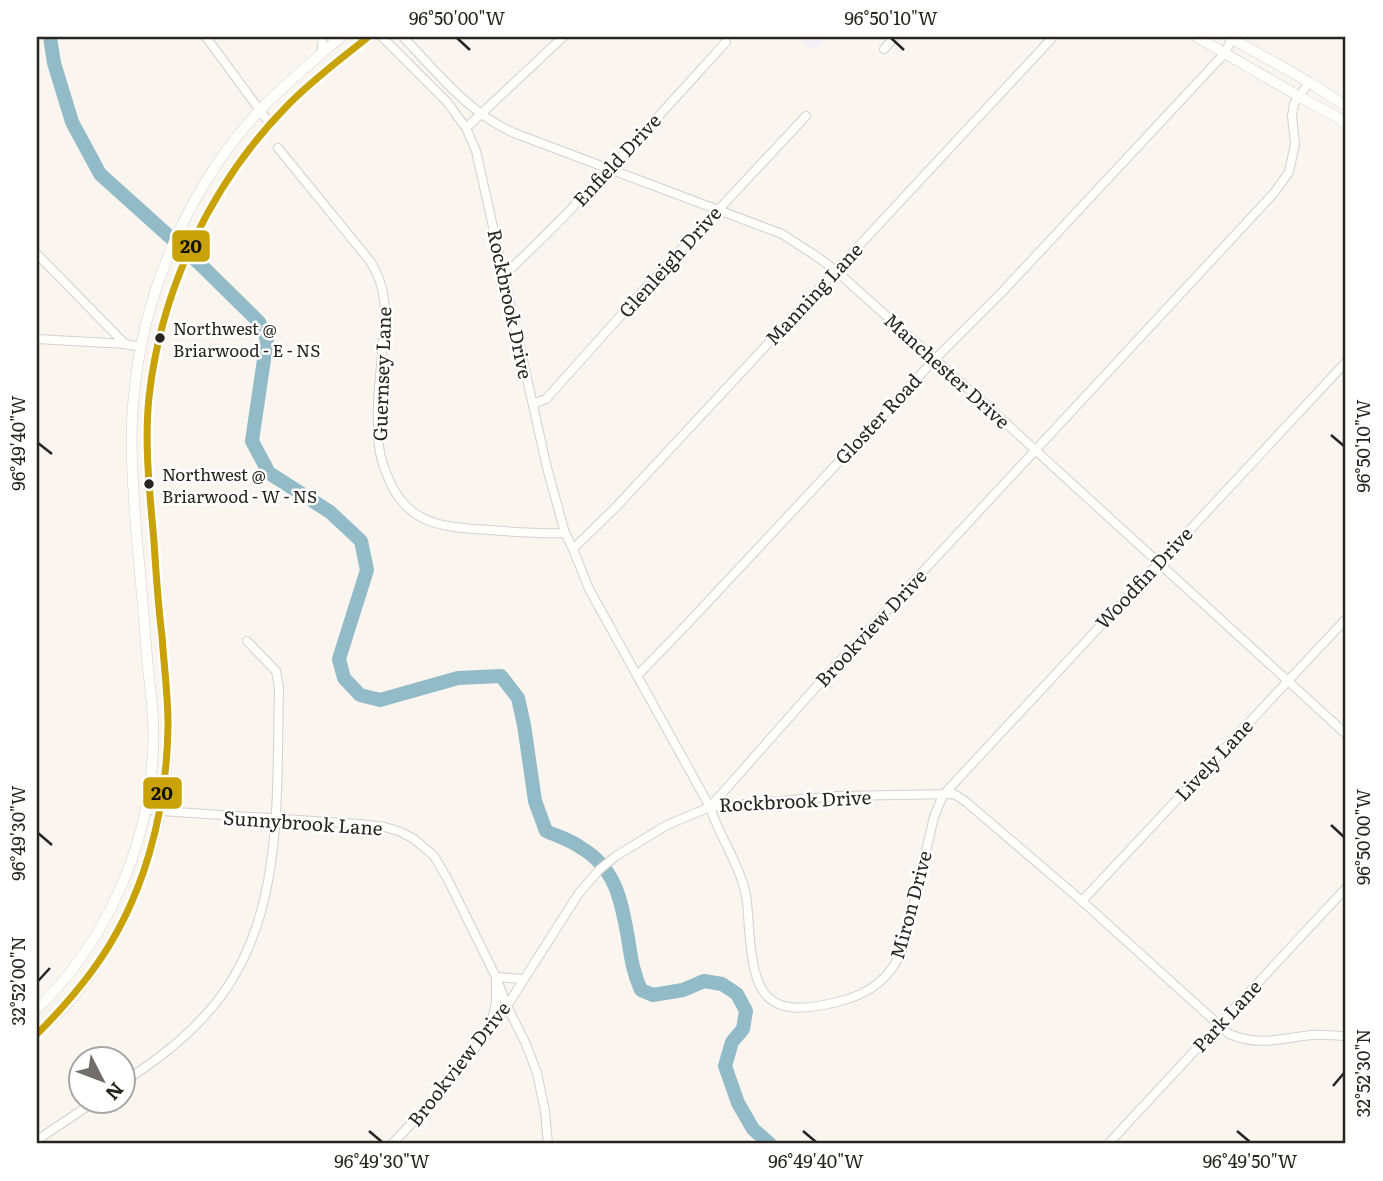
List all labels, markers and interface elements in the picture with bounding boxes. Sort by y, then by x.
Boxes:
text: 96°50'00"W [409,4,505,31]
text: 96°50'10"W [844,4,938,31]
street label: Enfield Drive [566,107,667,212]
street label: Glenleigh Drive [611,199,727,323]
street label: Rockbrook Drive [481,226,541,382]
line badge: 20 [171,229,211,263]
text: 20 [180,231,202,259]
street label: Manning Lane [758,236,868,351]
street label: Guernsey Lane [365,306,397,442]
street label: Manchester Drive [879,306,1017,435]
place label: Northwest @ Briarwood - E - NS [173,315,320,362]
marker: Northwest @ Briarwood - E - NS [153,331,167,345]
street label: Gloster Road [828,366,927,470]
text: 96°49'40"W [4,395,31,491]
text: 96°50'10"W [1349,399,1376,493]
place label: Northwest @ Briarwood - W - NS [162,461,317,508]
marker: Northwest @ Briarwood - W - NS [142,477,156,491]
street label: Woodfin Drive [1088,520,1198,635]
street label: Brookview Drive [808,562,932,692]
street label: Lively Lane [1168,712,1259,807]
line badge: 20 [142,776,183,810]
text: 20 [151,778,173,806]
street label: Rockbrook Drive [718,782,872,818]
text: 96°49'30"W [4,785,31,881]
text: 96°50'00"W [1349,789,1376,885]
street label: Sunnybrook Lane [222,802,384,842]
street label: Miron Drive [882,847,938,962]
text: 32°52'00"N [4,936,31,1026]
street label: Park Lane [1185,973,1267,1058]
street label: Brookview Drive [400,995,516,1132]
text: 32°52'30"N [1349,1029,1376,1117]
north arrow [66,1044,136,1114]
text: N [100,1077,131,1107]
text: 96°49'30"W [334,1147,430,1174]
text: 96°49'40"W [768,1147,864,1174]
text: 96°49'50"W [1203,1147,1298,1174]

